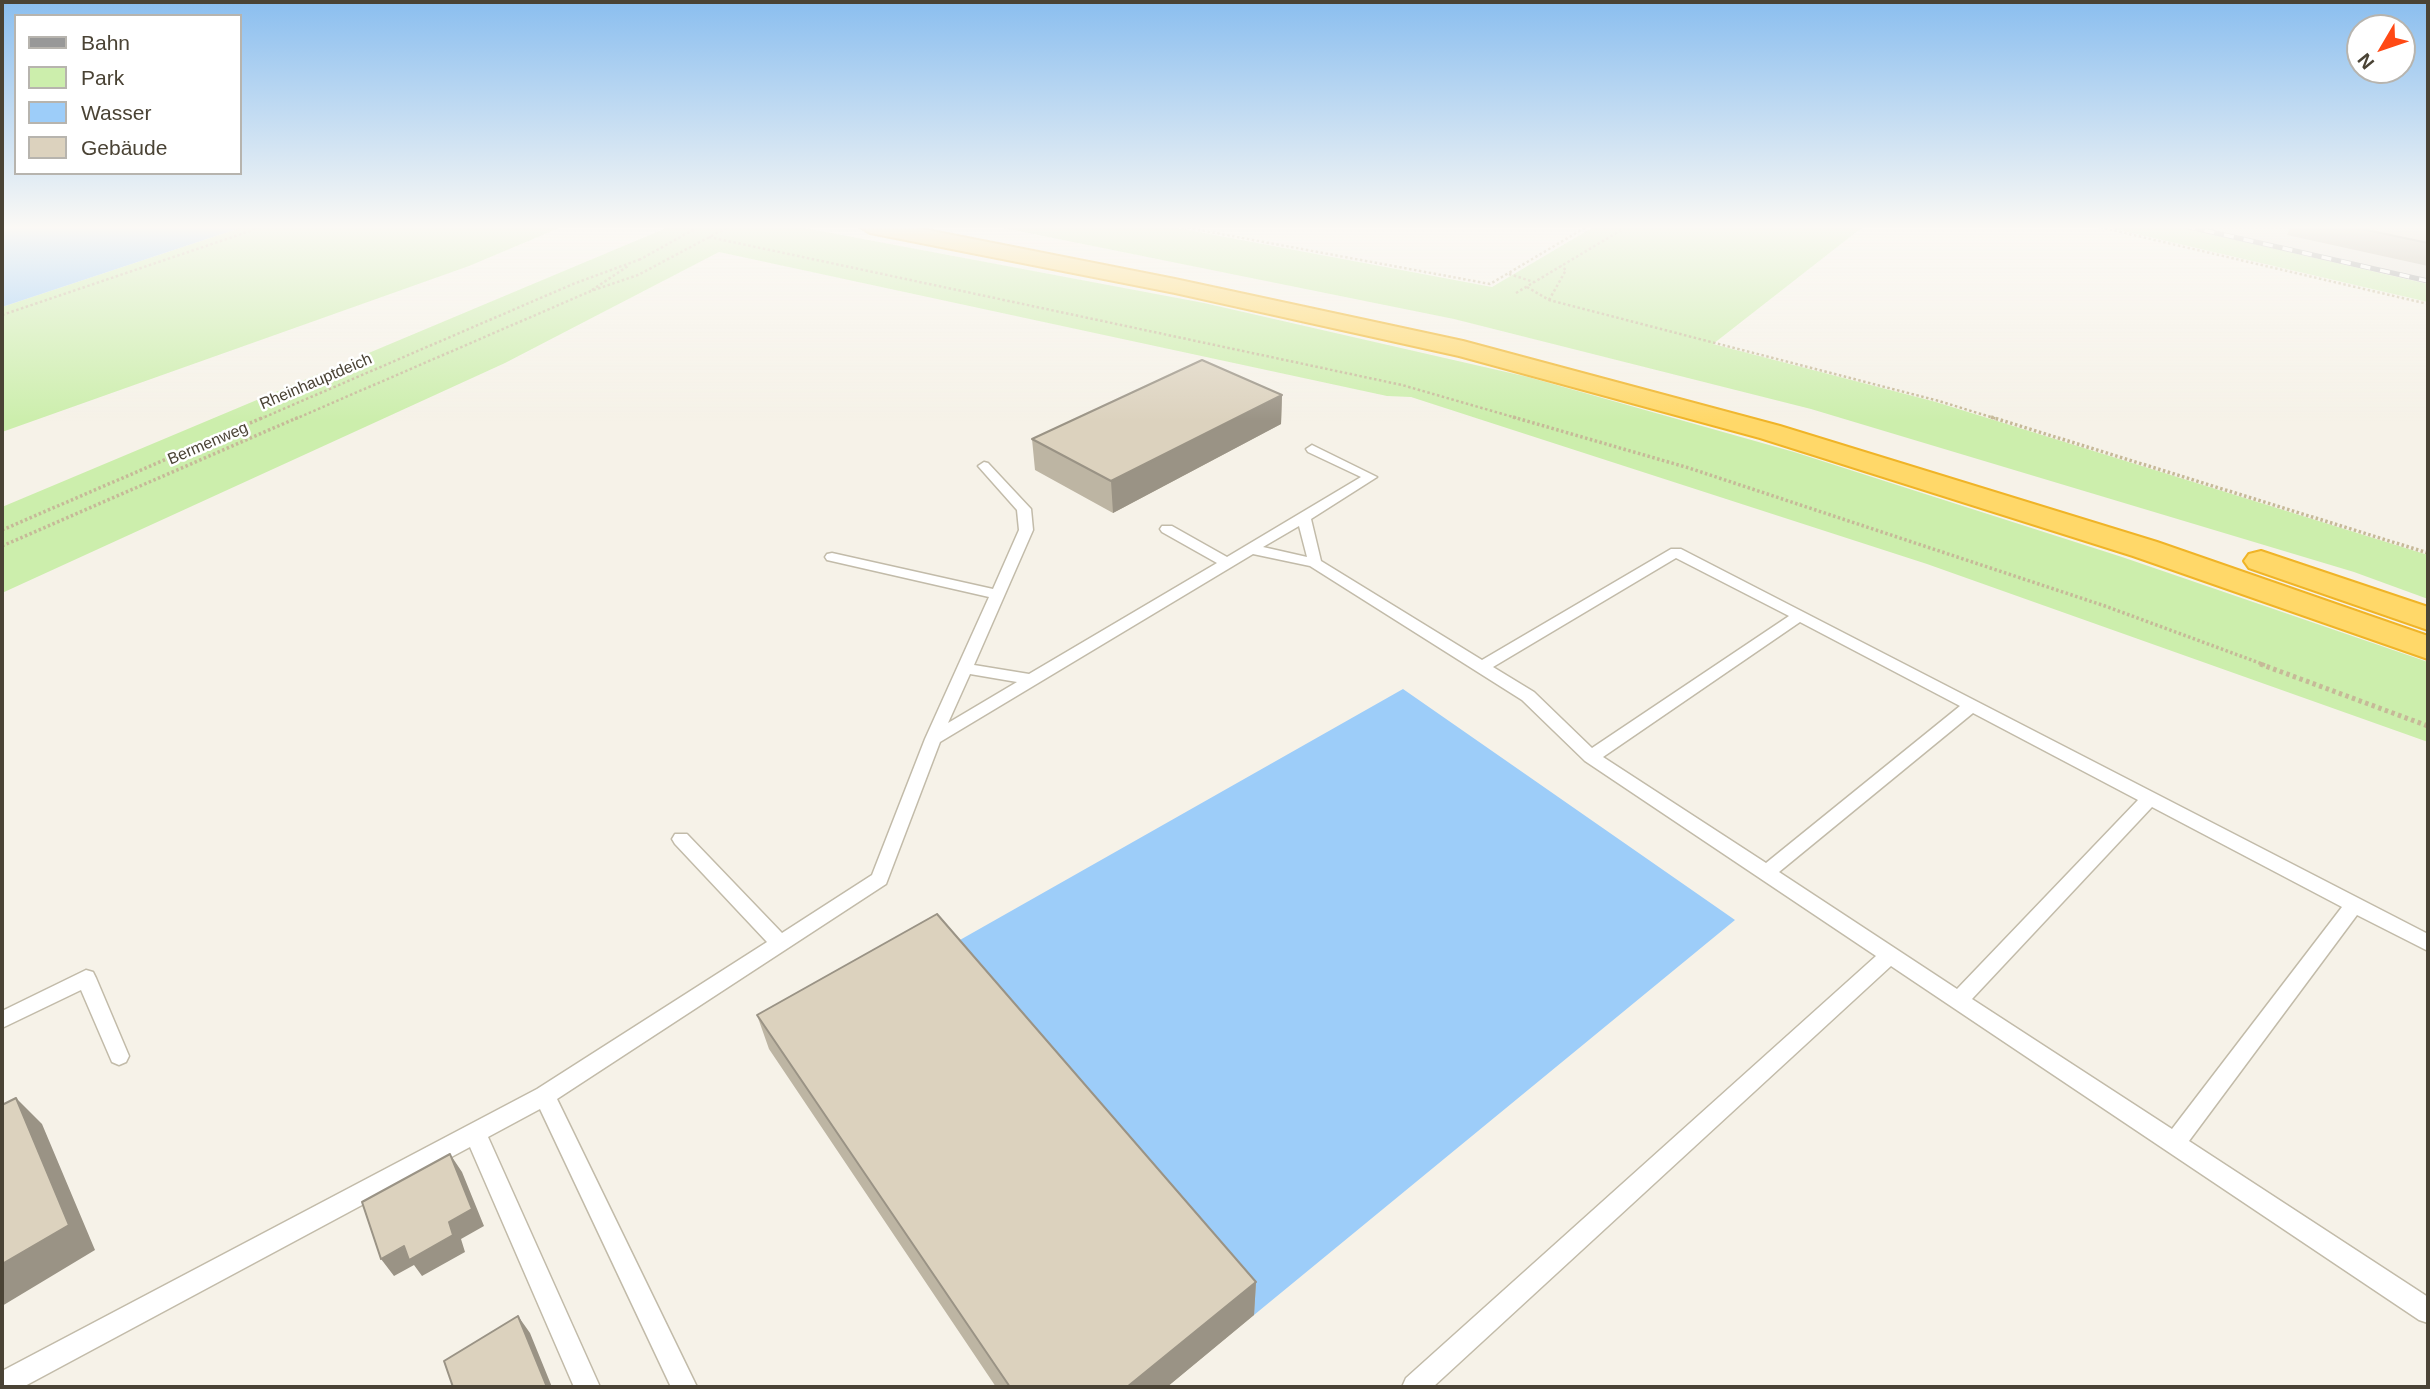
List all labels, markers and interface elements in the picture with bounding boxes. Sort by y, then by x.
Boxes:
legend [14,14,242,175]
north arrow [2346,14,2416,84]
text: Bahn [81,31,130,54]
text: N [2353,49,2378,73]
text: Park [81,66,124,89]
text: Wasser [81,101,151,124]
text: Gebäude [81,136,167,159]
street label: Rheinhauptdeich [257,350,375,414]
street label: Bermenweg [165,418,251,470]

